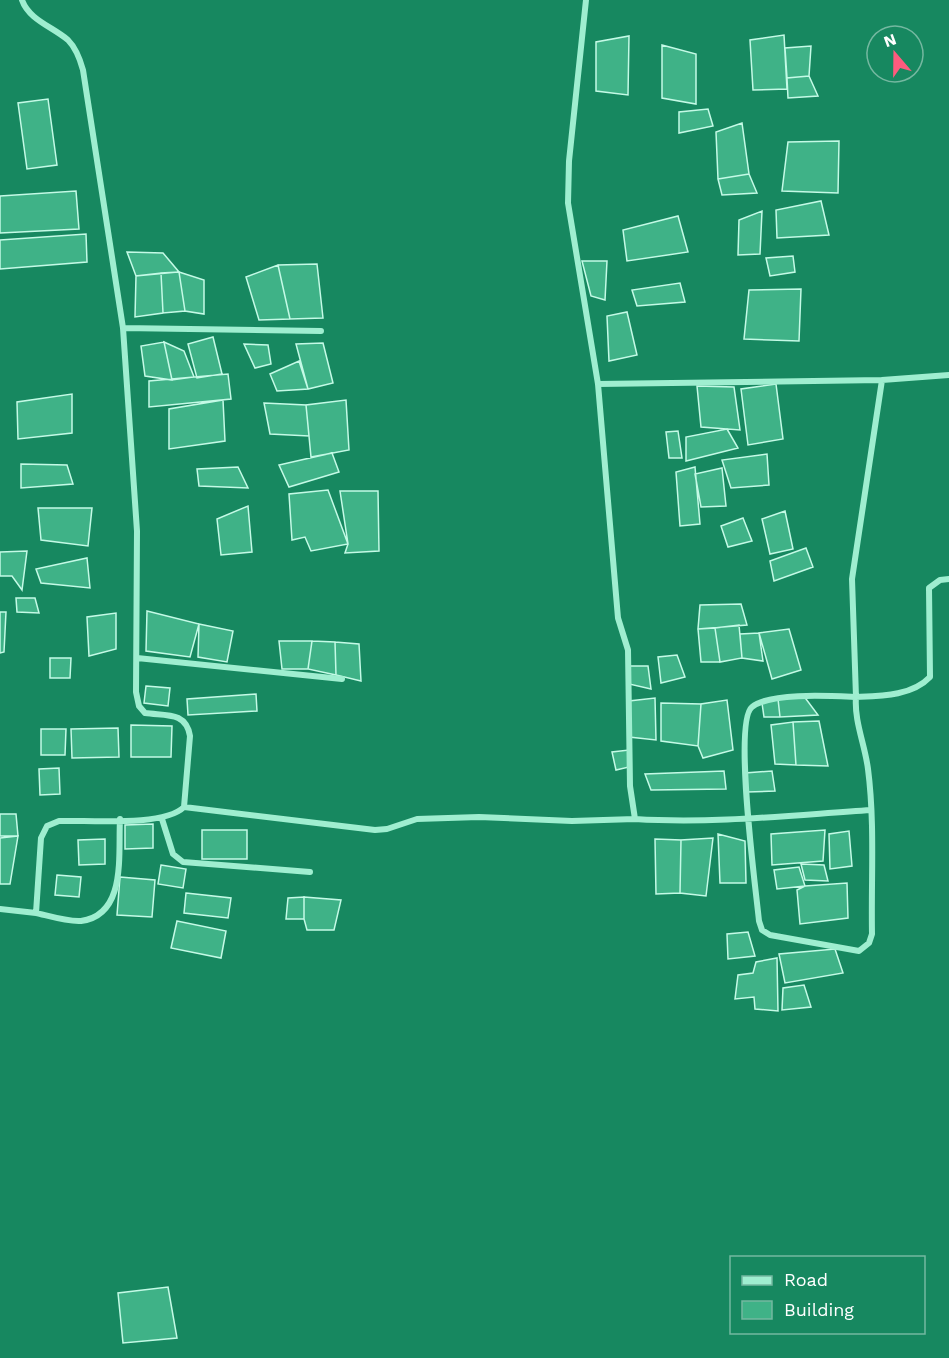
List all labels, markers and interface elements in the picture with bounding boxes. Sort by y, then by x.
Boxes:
north arrow [865,24,925,84]
text: N [881,29,899,51]
legend [730,1256,925,1334]
text: Road [784,1269,828,1290]
text: Building [784,1299,854,1320]

